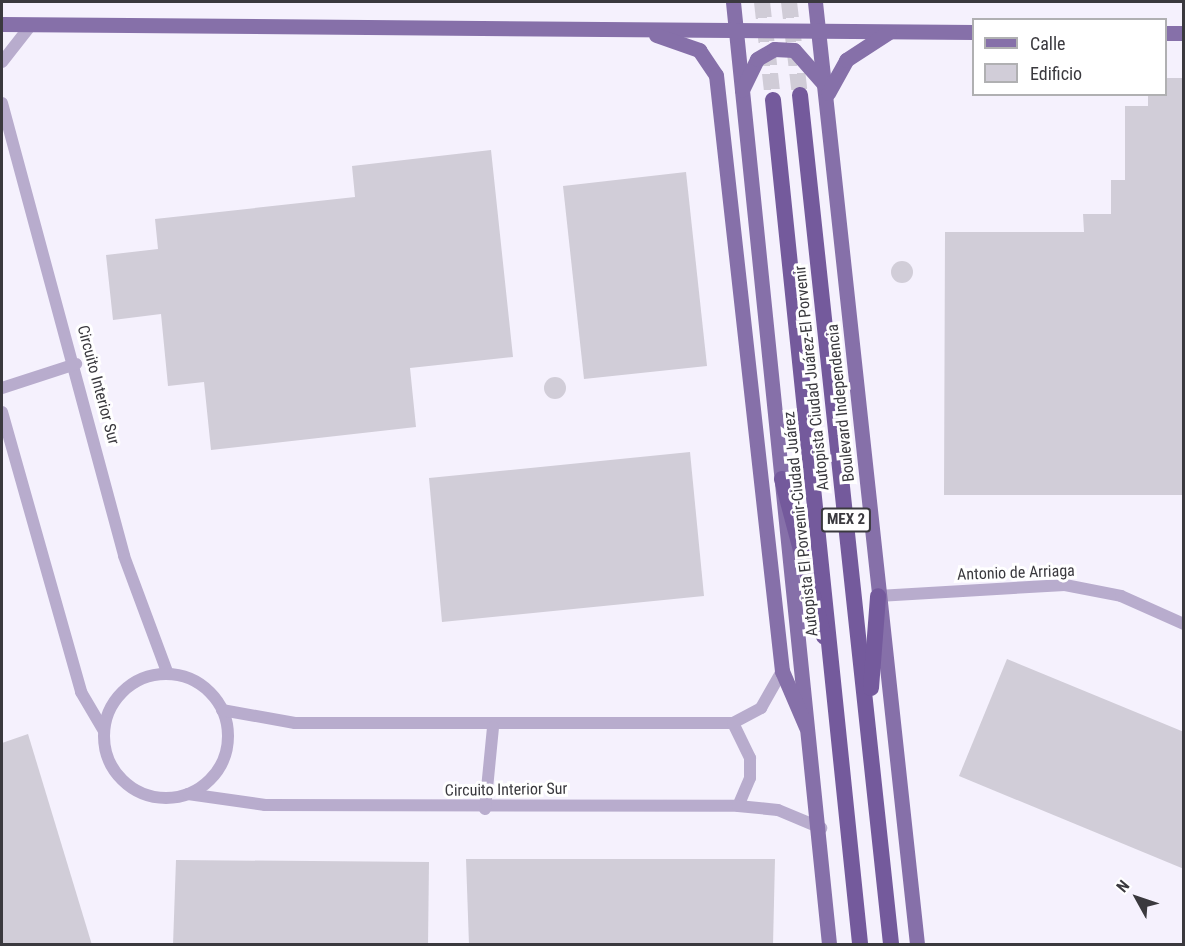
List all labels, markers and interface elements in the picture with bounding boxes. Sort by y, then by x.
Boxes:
legend [972,18,1167,96]
text: Calle [1030,33,1066,54]
text: Edificio [1030,63,1082,84]
street label: Autopista Ciudad Juárez-El Porvenir [791,265,833,491]
street label: Circuito Interior Sur [73,323,123,447]
street label: Boulevard Independencia [823,323,859,483]
street label: Autopista El Porvenir-Ciudad Juárez [780,411,822,637]
road number: MEX 2 [820,508,872,532]
street label: Antonio de Arriaga [957,561,1075,585]
street label: Circuito Interior Sur [445,779,567,801]
north arrow [1107,868,1167,928]
text: N [1112,876,1133,896]

